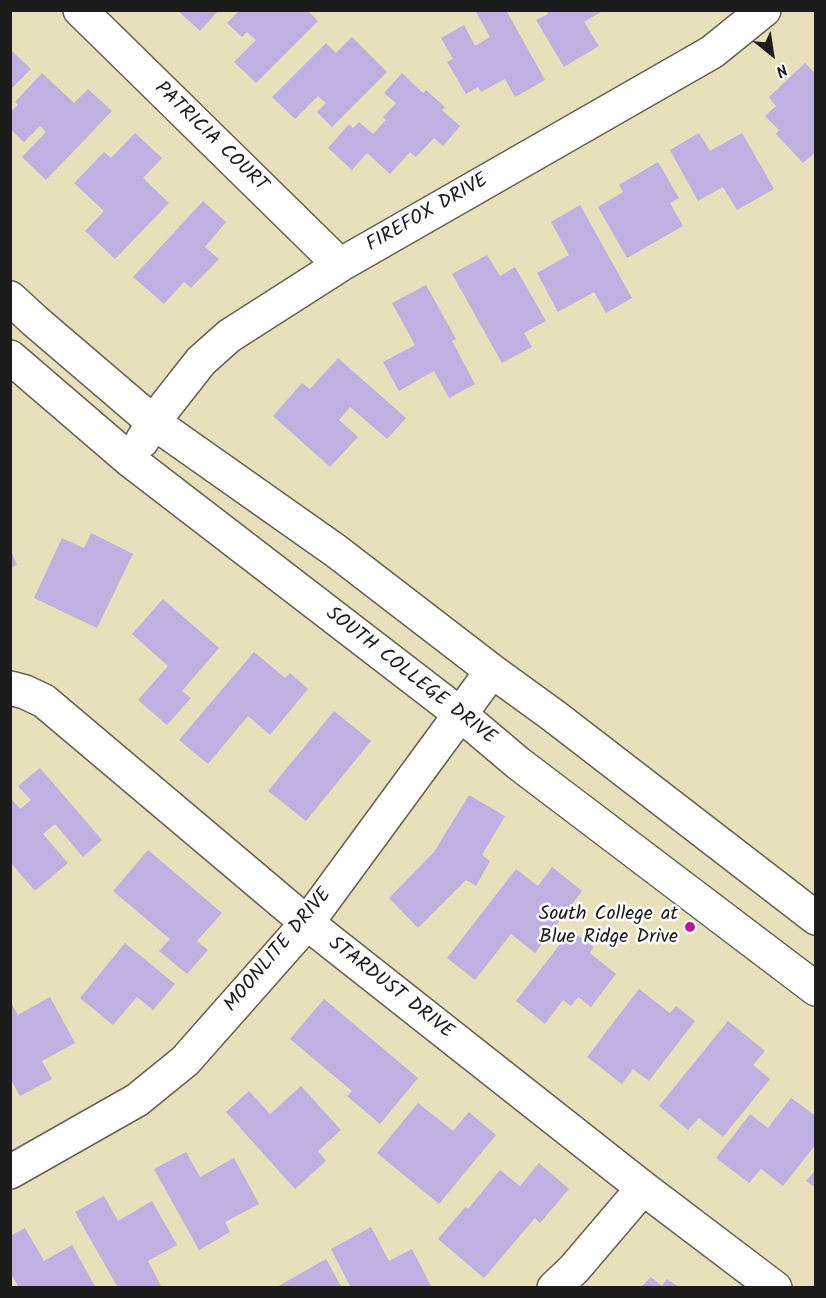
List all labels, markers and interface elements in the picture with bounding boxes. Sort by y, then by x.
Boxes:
north arrow [742,24,802,84]
text: N [771,57,792,83]
street label: PATRICIA COURT [148,78,272,198]
street label: FIREFOX DRIVE [363,170,493,258]
street label: SOUTH COLLEGE DRIVE [320,603,500,751]
street label: MOONLITE DRIVE [220,884,338,1018]
place label: South College at Blue Ridge Drive [539,904,678,951]
marker: South College at Blue Ridge Drive [683,920,697,934]
street label: STARDUST DRIVE [323,933,457,1045]

